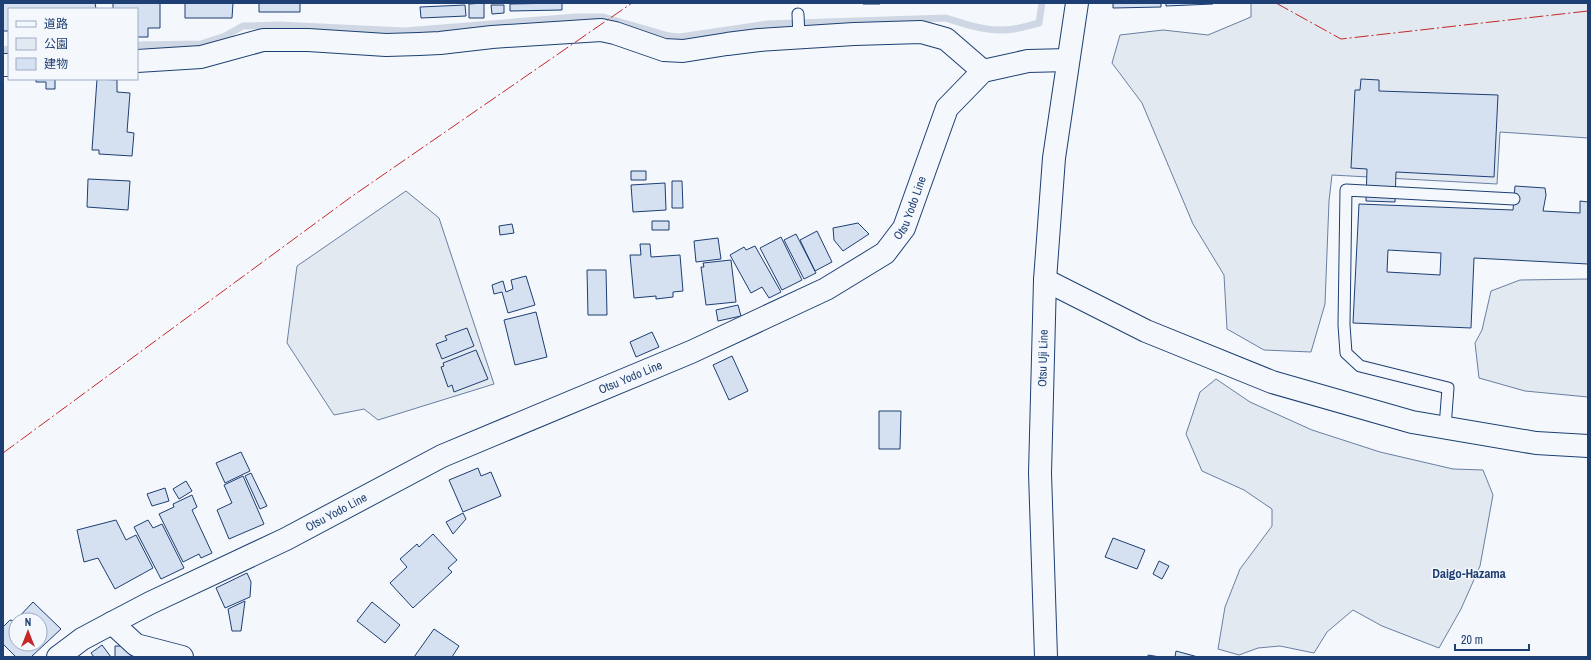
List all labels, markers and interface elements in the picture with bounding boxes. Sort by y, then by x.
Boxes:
legend [8,8,138,80]
text: 道路 [44,16,68,32]
text: 公園 [44,36,68,52]
text: 建物 [44,56,68,72]
street label: Otsu Yodo Line [890,174,930,243]
street label: Otsu Uji Line [1034,329,1052,387]
street label: Otsu Yodo Line [596,357,665,398]
street label: Otsu Yodo Line [303,489,370,535]
district label: Daigo-Hazama [1432,565,1506,582]
north arrow [8,612,48,652]
text: N [25,615,31,629]
scale bar [1455,626,1529,652]
text: 20 m [1461,632,1483,648]

